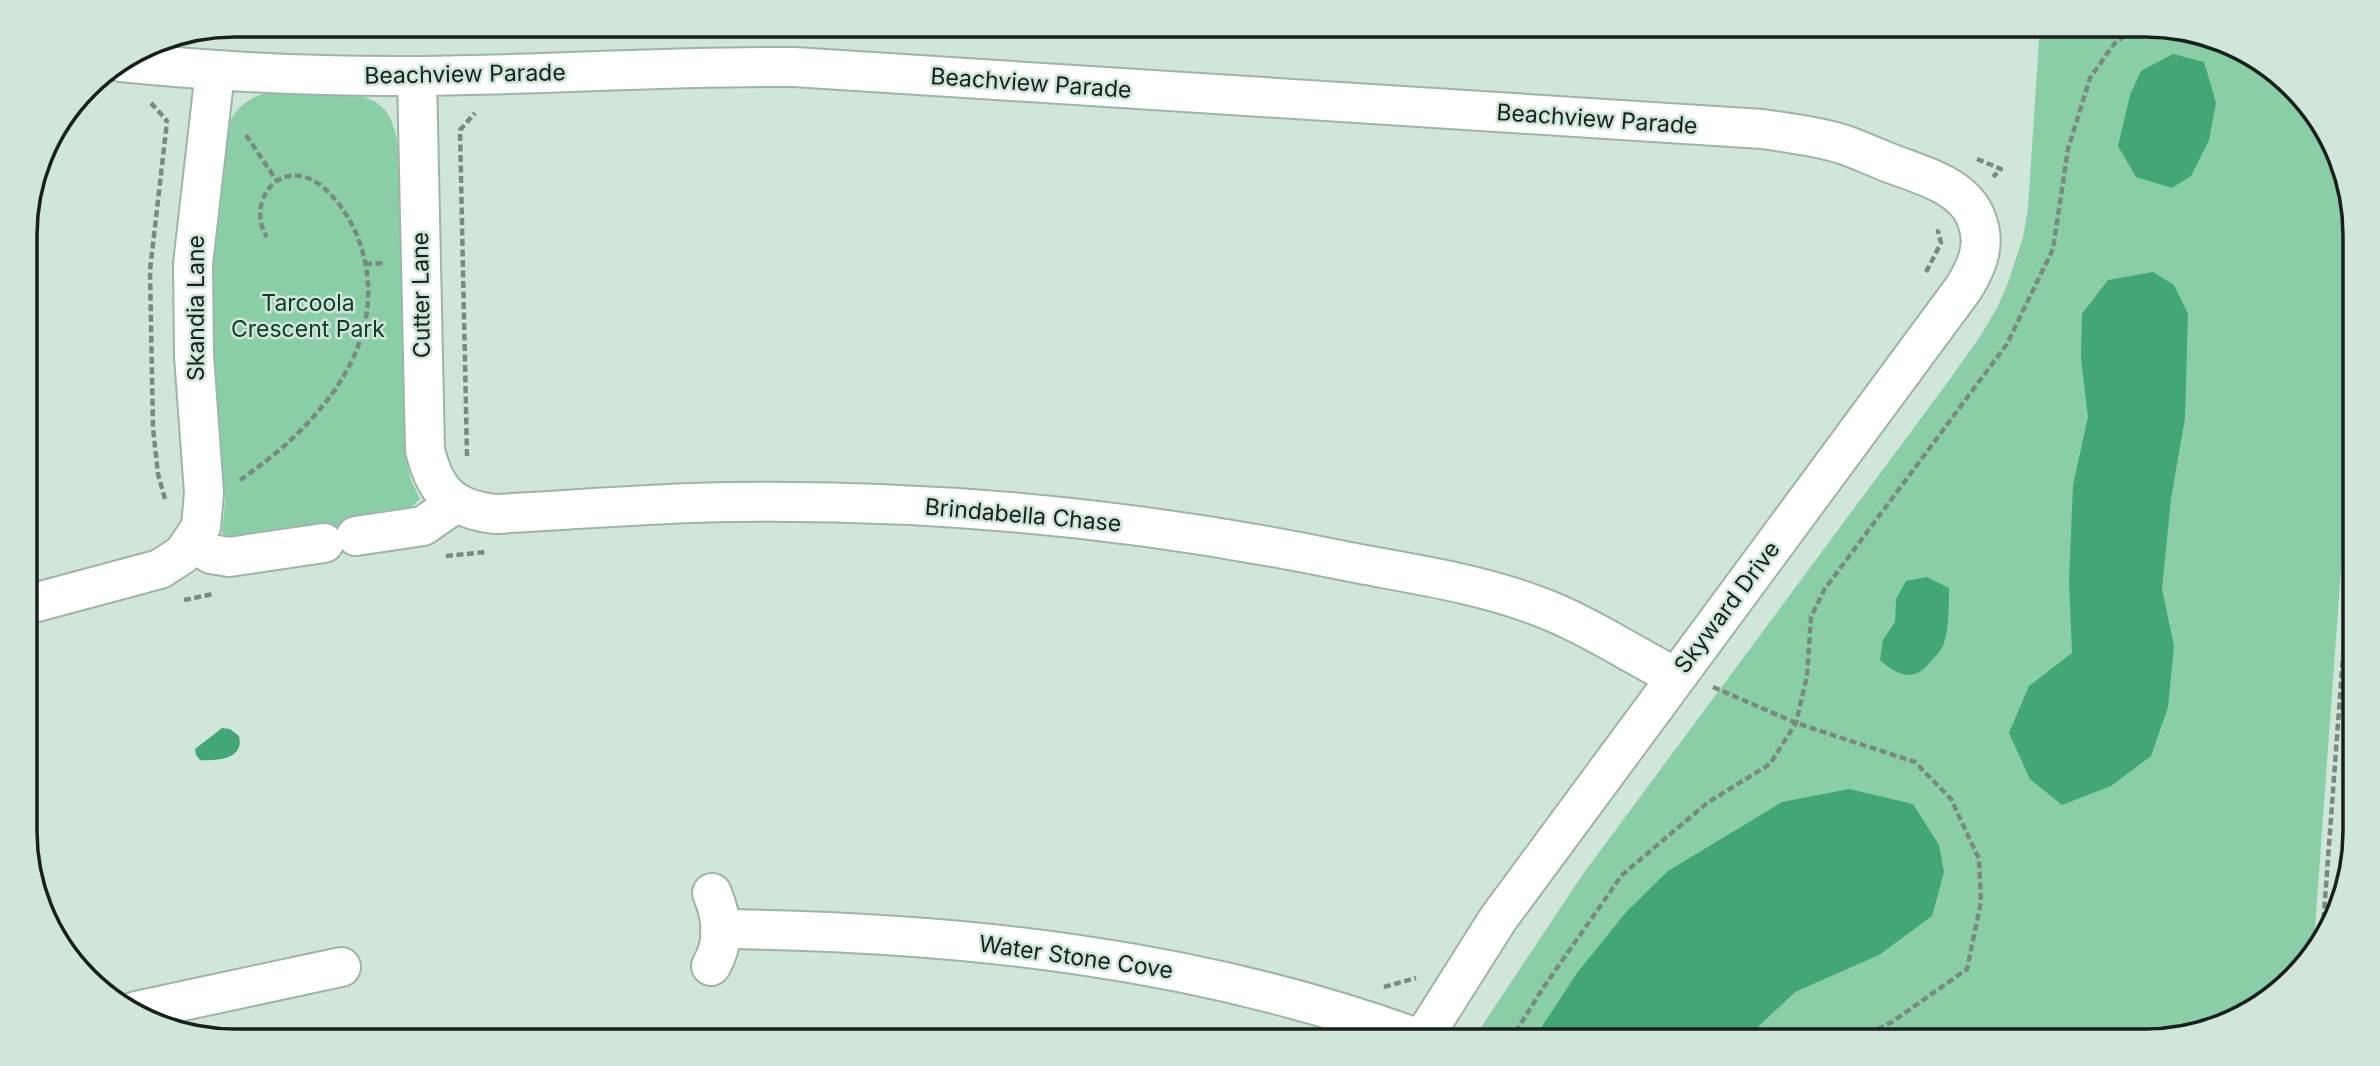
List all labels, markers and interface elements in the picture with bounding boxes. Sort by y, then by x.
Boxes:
street label: Beachview Parade [364,58,566,90]
street label: Beachview Parade [930,62,1132,104]
street label: Beachview Parade [1496,98,1698,140]
street label: Cutter Lane [406,232,436,358]
street label: Skandia Lane [182,235,210,381]
park label: Tarcoola Crescent Park [231,289,385,343]
street label: Brindabella Chase [924,492,1122,538]
street label: Skyward Drive [1668,536,1786,678]
street label: Water Stone Cove [977,930,1175,984]

